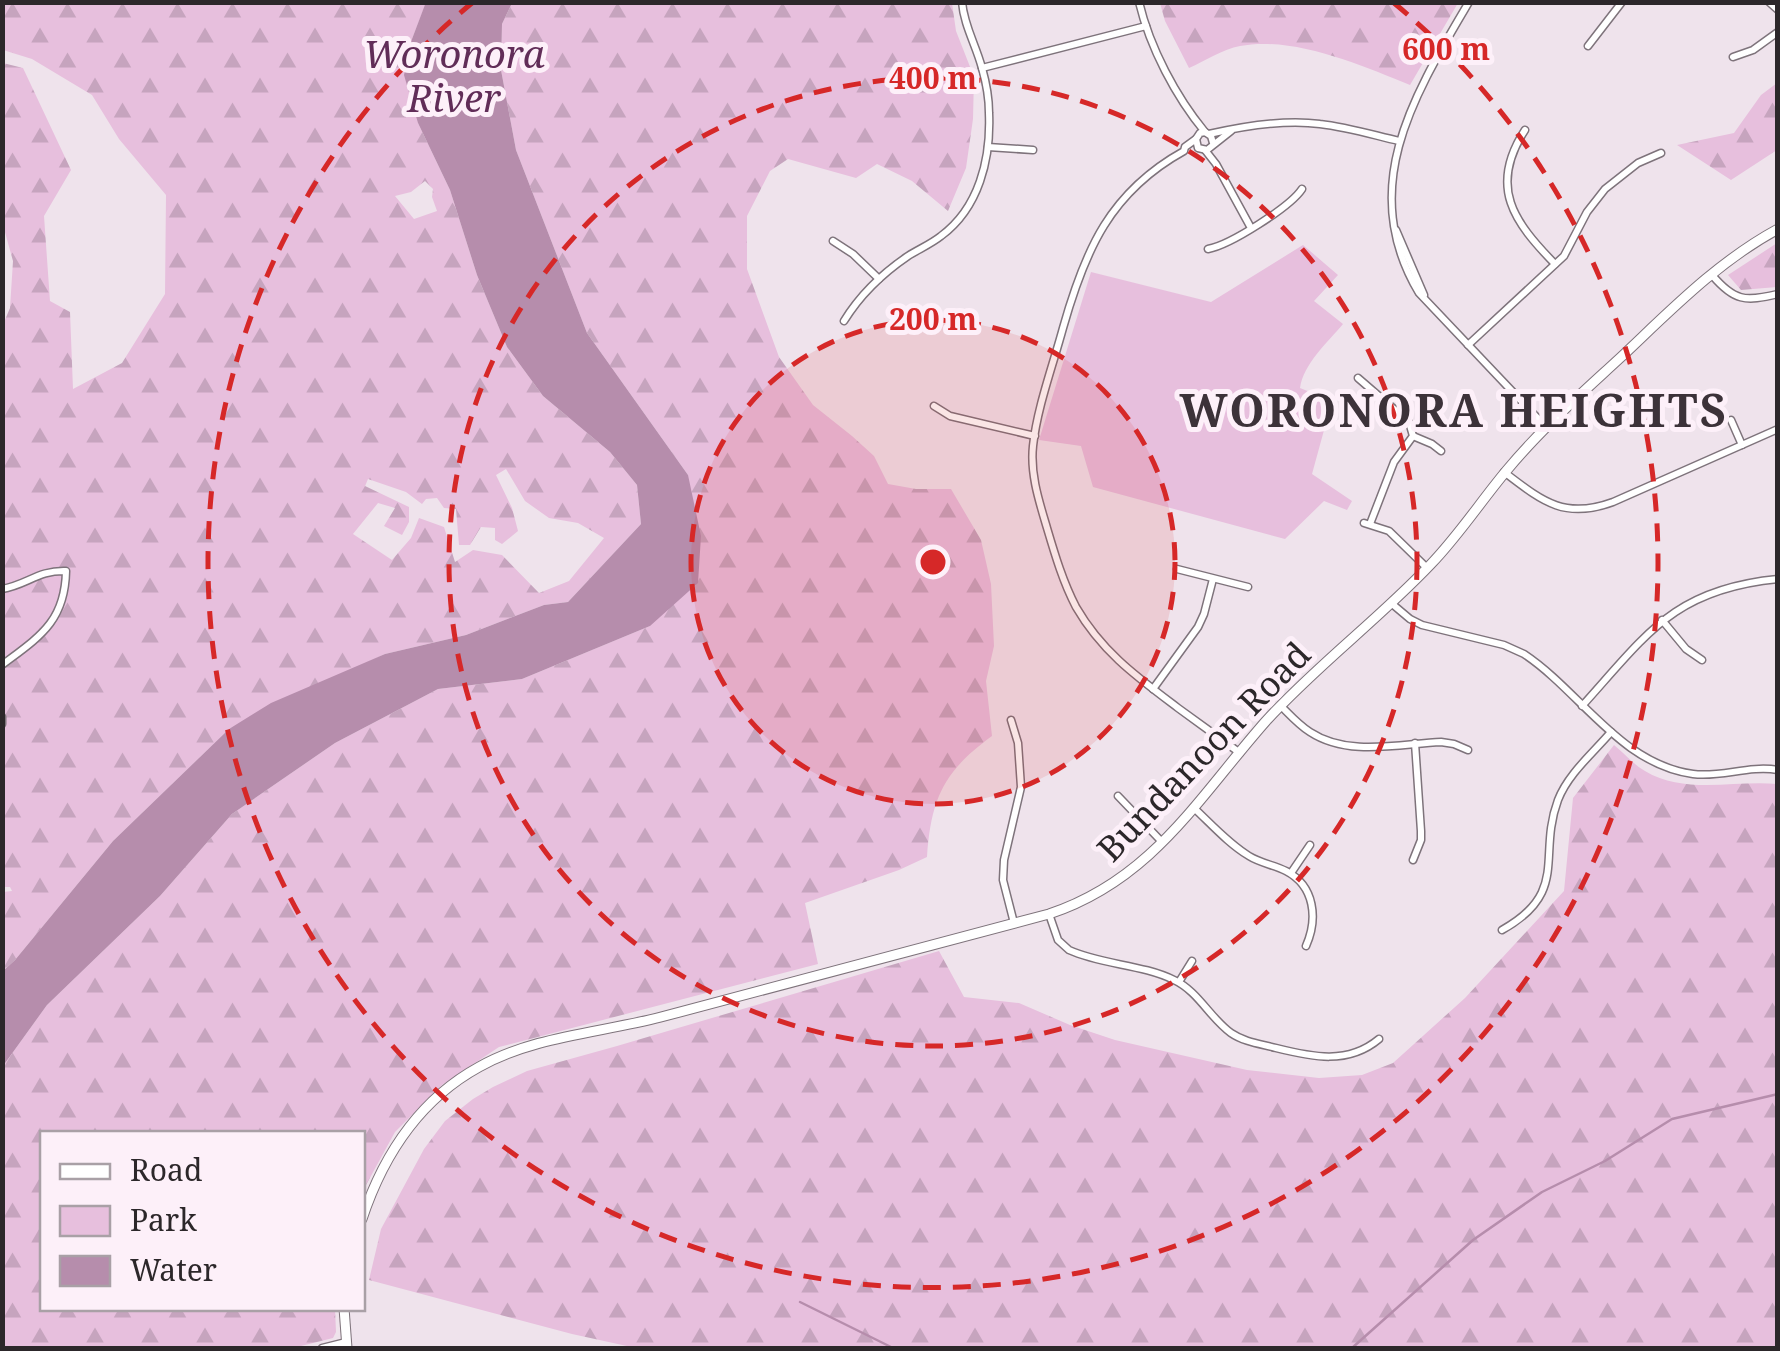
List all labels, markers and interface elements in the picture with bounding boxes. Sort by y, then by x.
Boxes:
water label: Woronora River [363,27,545,123]
text: 600 m [1402,28,1490,69]
text: 400 m [889,57,977,98]
text: 200 m [889,298,977,339]
district label: WORONORA HEIGHTS [1180,379,1728,440]
centre of rings [915,544,951,580]
street label: Bundanoon Road [1086,631,1320,871]
legend [40,1131,365,1311]
text: Road [130,1149,202,1190]
text: Park [130,1199,197,1240]
text: Water [130,1249,217,1290]

